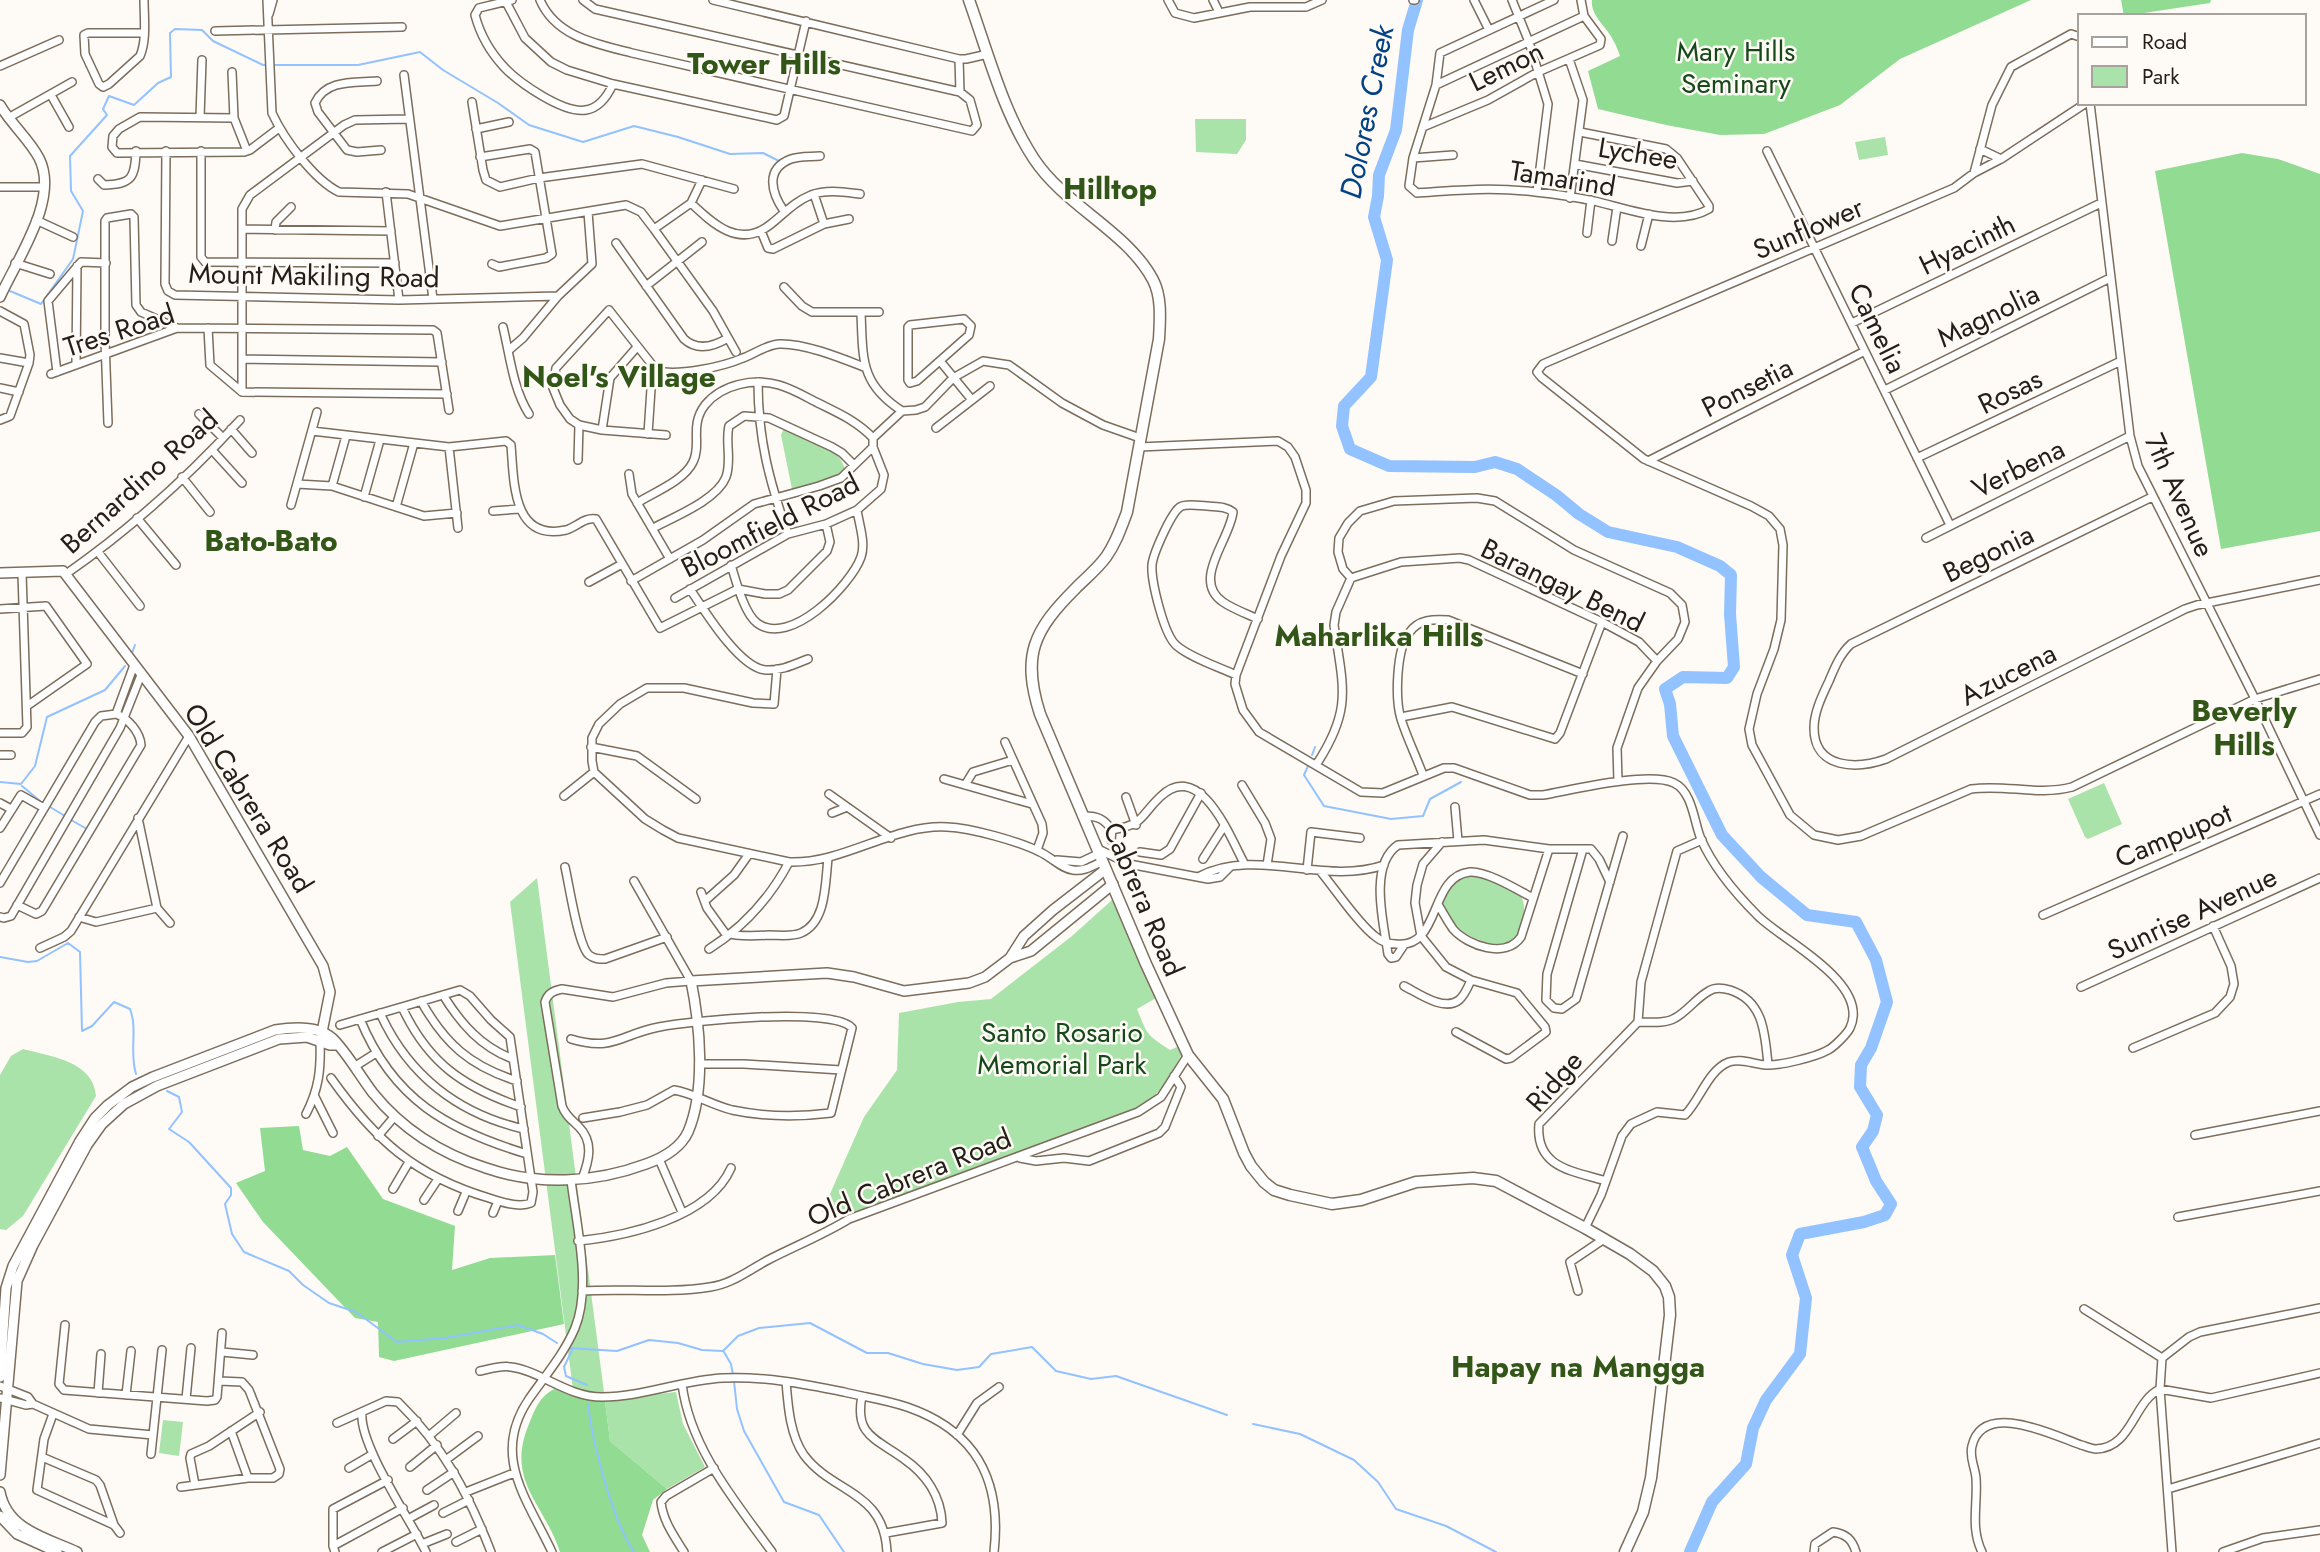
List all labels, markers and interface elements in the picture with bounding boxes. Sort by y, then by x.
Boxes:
legend [2078,14,2306,105]
water label: Dolores Creek [1329,20,1405,202]
text: Road [2142,27,2187,57]
street label: Lemon [1462,31,1551,102]
park label: Mary Hills Seminary [1677,31,1795,104]
district label: Tower Hills [687,42,841,85]
text: Park [2142,62,2180,92]
street label: Lychee [1595,127,1681,180]
street label: Tamarind [1507,150,1619,207]
district label: Hilltop [1063,167,1157,210]
street label: Sunflower [1746,187,1870,270]
street label: Hyacinth [1912,204,2022,285]
street label: Mount Makiling Road [188,253,440,298]
street label: Magnolia [1930,273,2046,358]
street label: Camelia [1838,276,1917,380]
street label: Tres Road [58,293,180,368]
street label: Ponsetia [1694,347,1800,428]
district label: Noel's Village [522,355,716,398]
street label: Rosas [1971,358,2049,425]
street label: Bernardino Road [52,399,227,563]
street label: 7th Avenue [2134,427,2225,564]
street label: Verbena [1965,428,2072,509]
street label: Bloomfield Road [674,463,867,588]
street label: Begonia [1936,514,2041,593]
district label: Bato-Bato [204,519,338,562]
street label: Barangay Bend [1474,528,1652,643]
district label: Maharlika Hills [1274,614,1484,657]
street label: Azucena [1953,633,2063,716]
district label: Beverly Hills [2191,689,2297,766]
street label: Old Cabrera Road [174,695,323,901]
street label: Campupot [2109,792,2238,878]
street label: Cabrera Road [1093,816,1194,983]
street label: Sunrise Avenue [2101,856,2284,971]
park label: Santo Rosario Memorial Park [977,1012,1147,1085]
street label: Ridge [1516,1042,1593,1121]
street label: Old Cabrera Road [801,1118,1017,1237]
district label: Hapay na Mangga [1451,1345,1705,1388]

